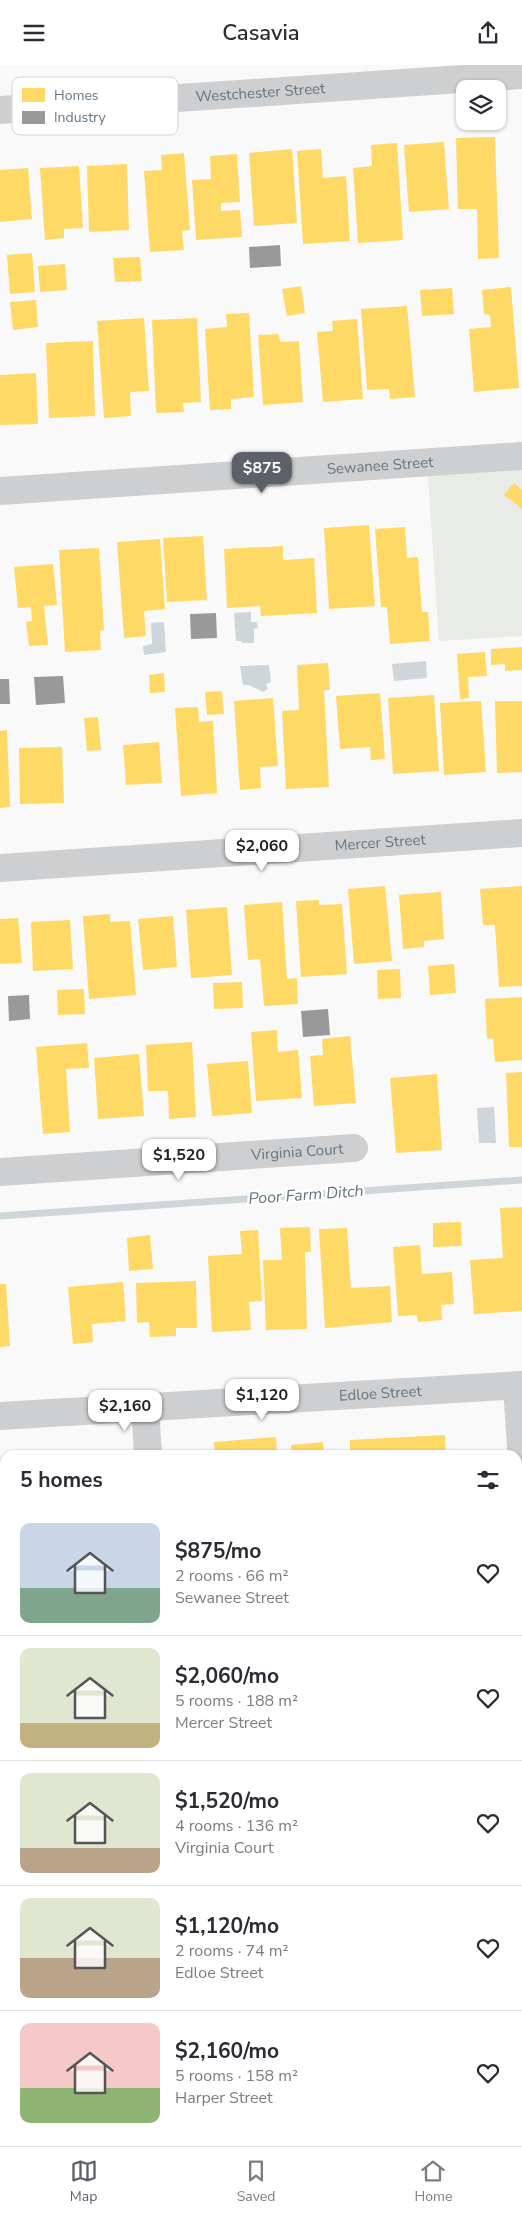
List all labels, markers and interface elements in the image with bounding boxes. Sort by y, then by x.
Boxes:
text: Casavia [222,18,300,48]
icon: menu [20,19,48,47]
icon: share [474,19,502,47]
legend [12,77,178,135]
street label: Westchester Street [195,78,327,107]
map controls [456,80,506,130]
button: layers [456,80,506,130]
text: Homes [54,86,99,105]
text: Industry [54,108,107,127]
pin: $875 [232,451,292,494]
street label: Sewanee Street [326,452,435,479]
text: $875 [243,457,281,479]
pin: $2,060 [221,829,303,872]
street label: Mercer Street [334,829,427,856]
text: $2,060 [236,835,288,857]
pin: $1,520 [138,1139,220,1181]
street label: Virginia Court [249,1139,345,1165]
text: $1,520 [153,1144,205,1166]
water label: Poor Farm Ditch [248,1180,364,1210]
pin: $1,120 [221,1379,303,1421]
street label: Edloe Street [338,1381,423,1406]
text: $1,120 [236,1384,288,1406]
pin: $2,160 [84,1389,166,1432]
text: $2,160 [99,1395,151,1417]
text: 5 homes [20,1466,103,1494]
icon: filters [474,1466,502,1494]
text: $875/mo [175,1537,261,1565]
icon: home [60,1543,120,1603]
icon: heart [474,1559,502,1587]
text: 2 rooms · 66 m² [175,1565,288,1587]
text: Sewanee Street [175,1587,289,1609]
text: $2,060/mo [175,1662,279,1690]
icon: home [60,1668,120,1728]
icon: heart [474,1684,502,1712]
text: 5 rooms · 188 m² [175,1690,298,1712]
text: Mercer Street [175,1712,272,1734]
text: $1,520/mo [175,1787,279,1815]
icon: home [60,1793,120,1853]
icon: heart [474,1809,502,1837]
text: 4 rooms · 136 m² [175,1815,298,1837]
text: Virginia Court [175,1837,274,1859]
text: $1,120/mo [175,1912,279,1940]
icon: home [60,1918,120,1978]
icon: heart [474,1934,502,1962]
text: 2 rooms · 74 m² [175,1940,288,1962]
text: Edloe Street [175,1962,263,1984]
text: $2,160/mo [175,2037,279,2065]
icon: home [60,2043,120,2103]
icon: heart [474,2059,502,2087]
text: 5 rooms · 158 m² [175,2065,298,2087]
text: Harper Street [175,2087,273,2109]
tab: Map [70,2157,98,2206]
tab: Saved [237,2157,275,2206]
tab: Home [415,2157,452,2206]

